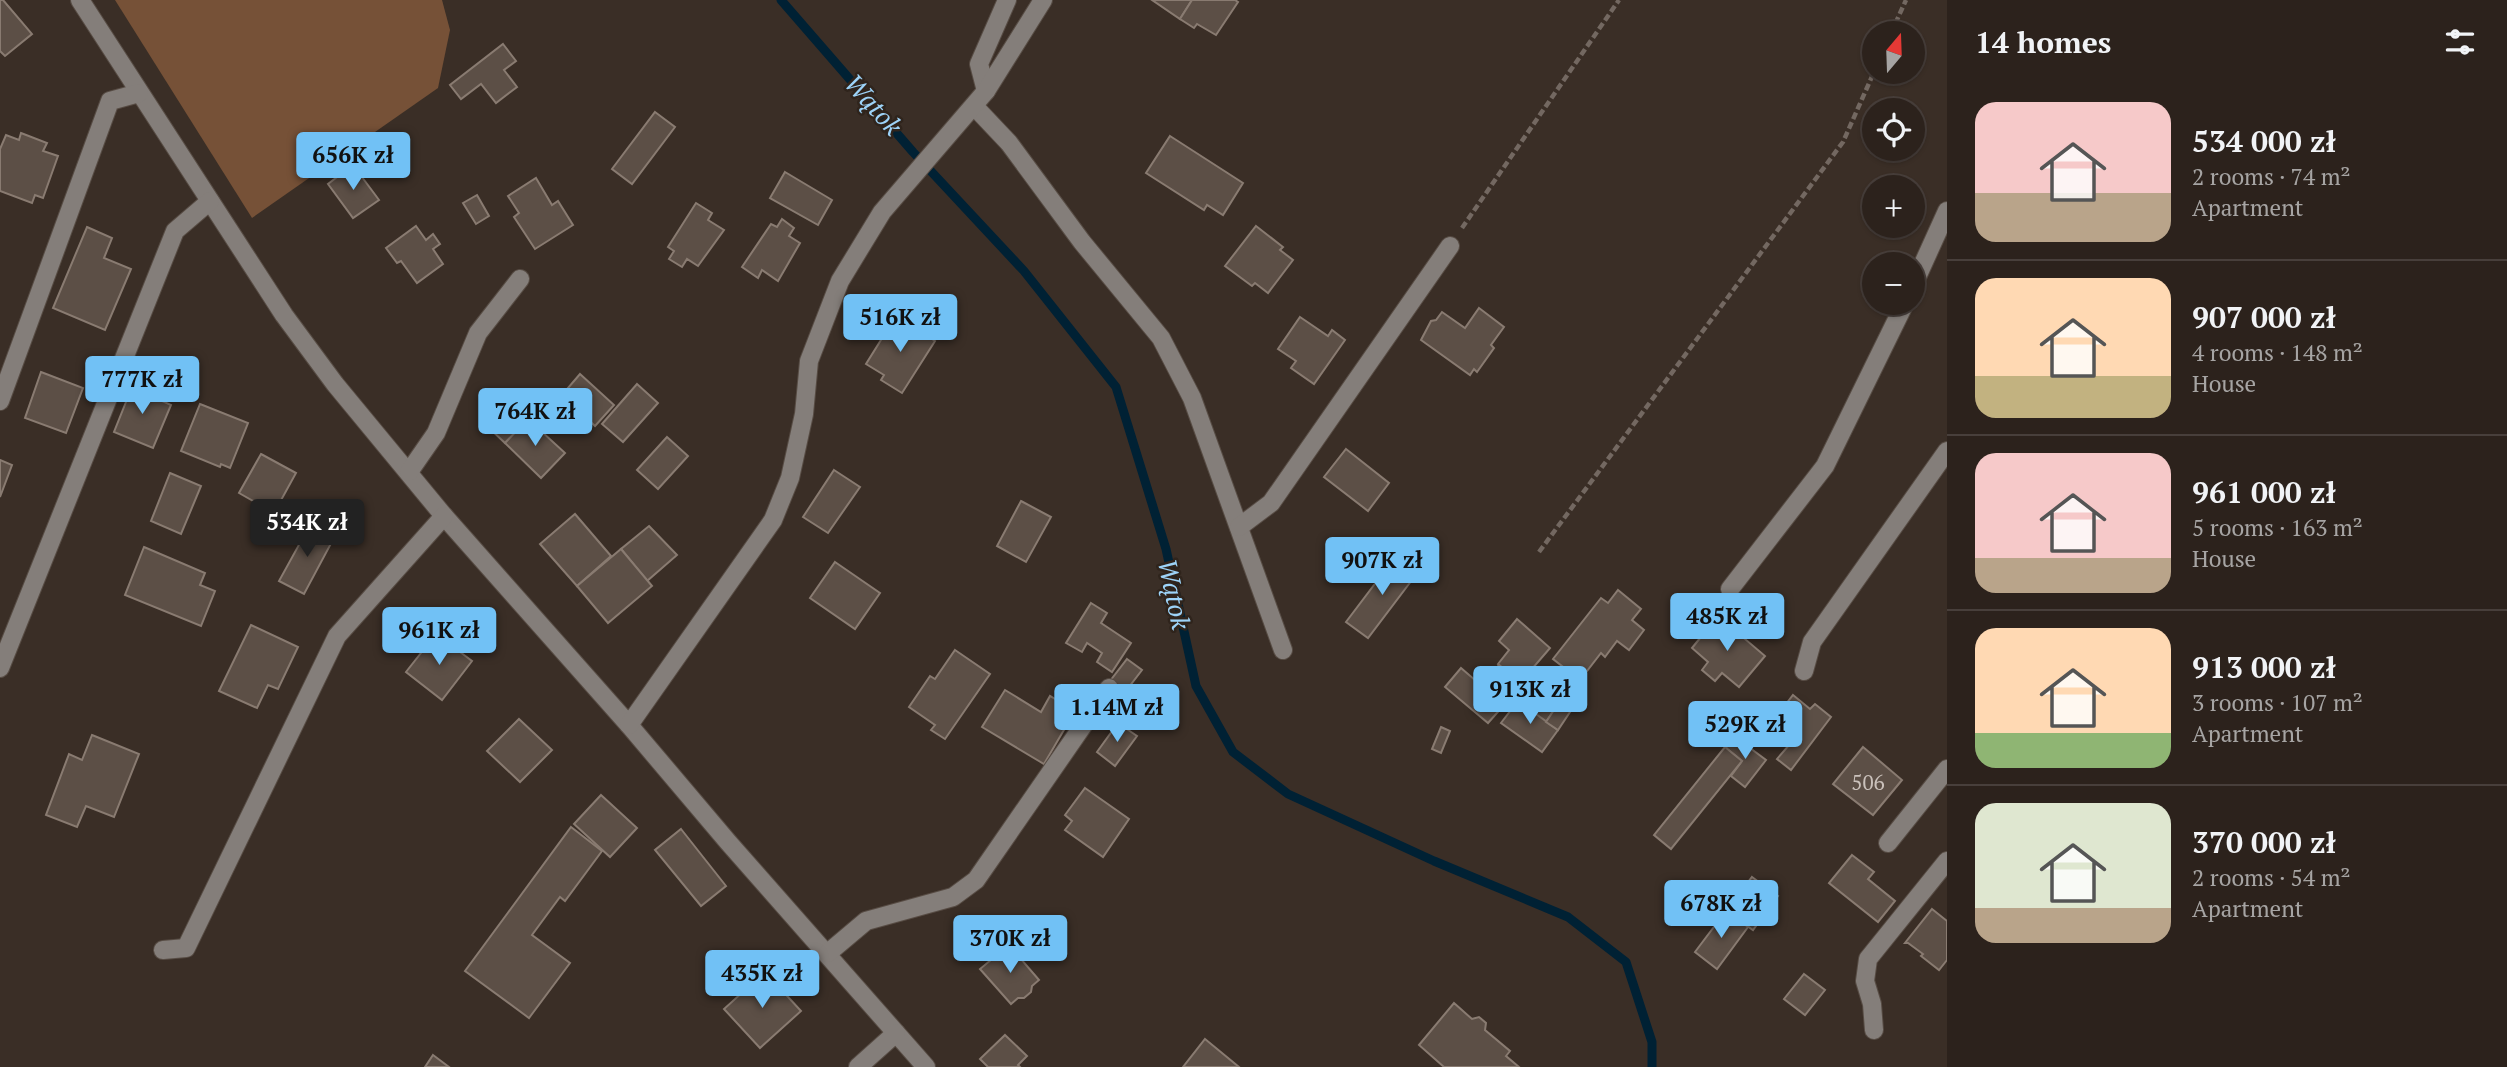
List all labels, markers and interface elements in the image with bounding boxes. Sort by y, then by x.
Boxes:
north arrow [1862,21,1925,84]
map controls [1862,21,1925,315]
text: 14 homes [1975,22,2111,62]
icon: filters [2441,23,2479,61]
water label: Wątok [837,66,911,142]
button: locate [1862,98,1925,161]
text: 534 000 zł [2192,121,2336,161]
icon: home [2031,130,2115,214]
pin: 656K zł [288,132,418,192]
text: 656K zł [312,139,394,170]
text: 2 rooms · 74 m² [2192,161,2351,192]
button: + [1862,175,1925,238]
text: Apartment [2192,192,2303,223]
button: − [1862,252,1925,315]
pin: 516K zł [835,294,965,354]
text: 907 000 zł [2192,297,2336,337]
text: 516K zł [859,301,941,332]
icon: home [2031,306,2115,390]
text: 4 rooms · 148 m² [2192,337,2363,368]
pin: 777K zł [77,356,207,416]
text: 777K zł [101,363,183,394]
text: House [2192,368,2256,399]
pin: 764K zł [470,388,600,448]
text: 764K zł [494,395,576,426]
text: 961 000 zł [2192,472,2336,512]
icon: home [2031,481,2115,565]
pin: 534K zł [242,500,372,559]
text: 534K zł [266,506,348,537]
text: 5 rooms · 163 m² [2192,512,2363,543]
pin: 907K zł [1317,538,1447,597]
text: House [2192,543,2256,574]
text: 907K zł [1341,544,1423,575]
water label: Wątok [1151,556,1199,633]
pin: 485K zł [1662,594,1792,653]
text: 485K zł [1686,600,1768,631]
pin: 961K zł [374,608,504,667]
text: 961K zł [398,614,480,645]
text: 913 000 zł [2192,647,2336,687]
icon: home [2031,656,2115,740]
pin: 913K zł [1465,666,1595,726]
text: 913K zł [1489,673,1571,704]
pin: 1.14M zł [1045,684,1189,744]
text: 3 rooms · 107 m² [2192,687,2363,718]
text: 1.14M zł [1070,691,1164,722]
pin: 529K zł [1680,702,1810,761]
text: 529K zł [1704,708,1786,739]
text: Apartment [2192,718,2303,749]
house number: 506 [1851,768,1885,796]
text: 370 000 zł [2192,822,2336,862]
icon: home [2031,831,2115,915]
text: 2 rooms · 54 m² [2192,862,2351,893]
pin: 678K zł [1656,880,1786,940]
text: 678K zł [1680,887,1762,918]
text: Apartment [2192,893,2303,924]
pin: 370K zł [945,916,1075,975]
text: 370K zł [969,922,1051,953]
pin: 435K zł [697,950,827,1010]
text: 435K zł [721,957,803,988]

